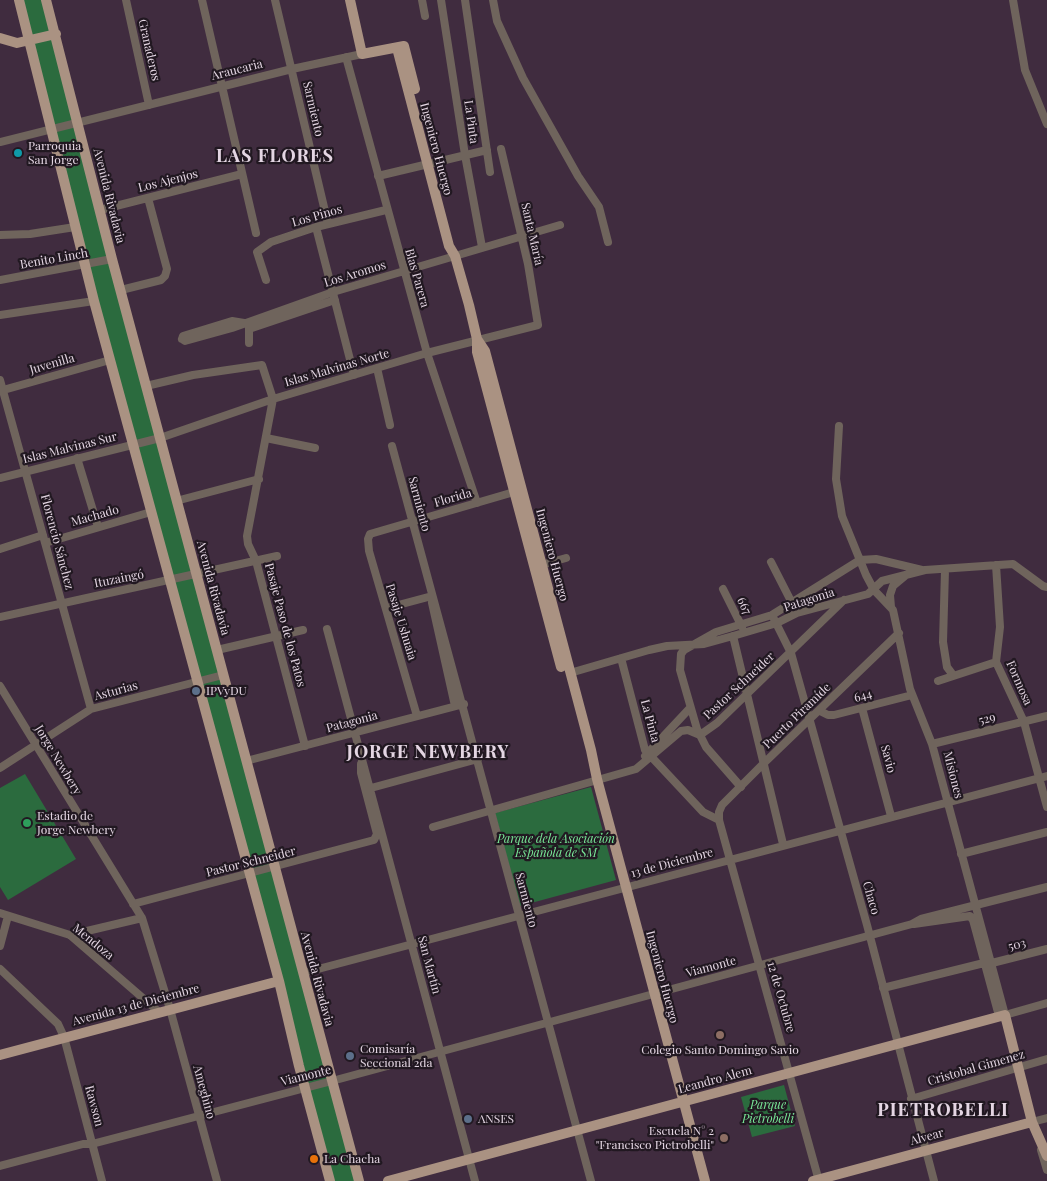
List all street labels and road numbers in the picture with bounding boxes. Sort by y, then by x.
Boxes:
street label: Granaderos [135,18,163,82]
street label: Araucaria [210,57,264,83]
street label: Sarmiento [300,80,326,138]
street label: La Pinta [461,99,481,145]
street label: Ingeniero Huergo [417,101,455,197]
street label: Avenida Rivadavia [90,147,128,245]
street label: Los Ajenjos [137,167,199,195]
street label: Santa María [518,201,546,267]
street label: Los Pinos [290,202,344,230]
street label: Benito Linch [19,246,89,272]
street label: Blas Parera [402,247,432,309]
street label: Los Aromos [322,258,388,290]
street label: Islas Malvinas Norte [283,346,391,390]
street label: Juvenilla [28,351,76,377]
street label: Islas Malvinas Sur [21,429,119,467]
street label: Sarmiento [405,475,433,533]
street label: Florida [433,486,473,510]
street label: Florencio Sánchez [37,493,77,591]
street label: Machado [70,502,120,530]
street label: Ingeniero Huergo [533,507,571,603]
street label: Avenida Rivadavia [193,539,233,637]
street label: Pasaje Paso de los Patos [262,561,308,689]
street label: Ituzaingó [93,567,145,591]
street label: Pasaje Ushuaia [383,582,419,662]
street label: Patagonia [782,585,836,615]
street label: 667 [734,595,754,617]
street label: Pastor Schneider [700,649,778,723]
street label: Formosa [1003,659,1035,707]
street label: Asturias [93,678,139,704]
street label: Puerto Piramíde [760,680,834,752]
street label: 644 [852,687,874,705]
street label: La Pinta [637,698,663,744]
street label: Patagonia [325,708,379,736]
street label: 529 [977,710,997,728]
street label: Jorge Newbery [32,723,84,797]
street label: Savio [877,743,899,775]
street label: Misiones [940,750,966,800]
street label: Pastor Schneider [205,844,297,880]
street label: 13 de Diciembre [629,845,715,881]
street label: Sarmiento [512,871,540,929]
street label: Chaco [859,880,883,916]
street label: Mendoza [70,921,116,963]
street label: Ingeniero Huergo [643,929,681,1025]
street label: Avenida Rivadavia [297,930,337,1028]
street label: San Martín [414,935,444,995]
street label: 503 [1007,936,1027,954]
street label: Viamonte [684,953,738,981]
street label: 12 de Octubre [764,960,798,1034]
street label: Avenida 13 de Diciembre [71,981,201,1029]
street label: Cristobal Gimenez [926,1047,1026,1089]
street label: Viamonte [279,1063,333,1089]
street label: Leandro Alem [677,1063,753,1097]
street label: Ameghino [190,1064,218,1120]
street label: Rawson [82,1084,106,1128]
street label: Alvear [909,1126,945,1148]

